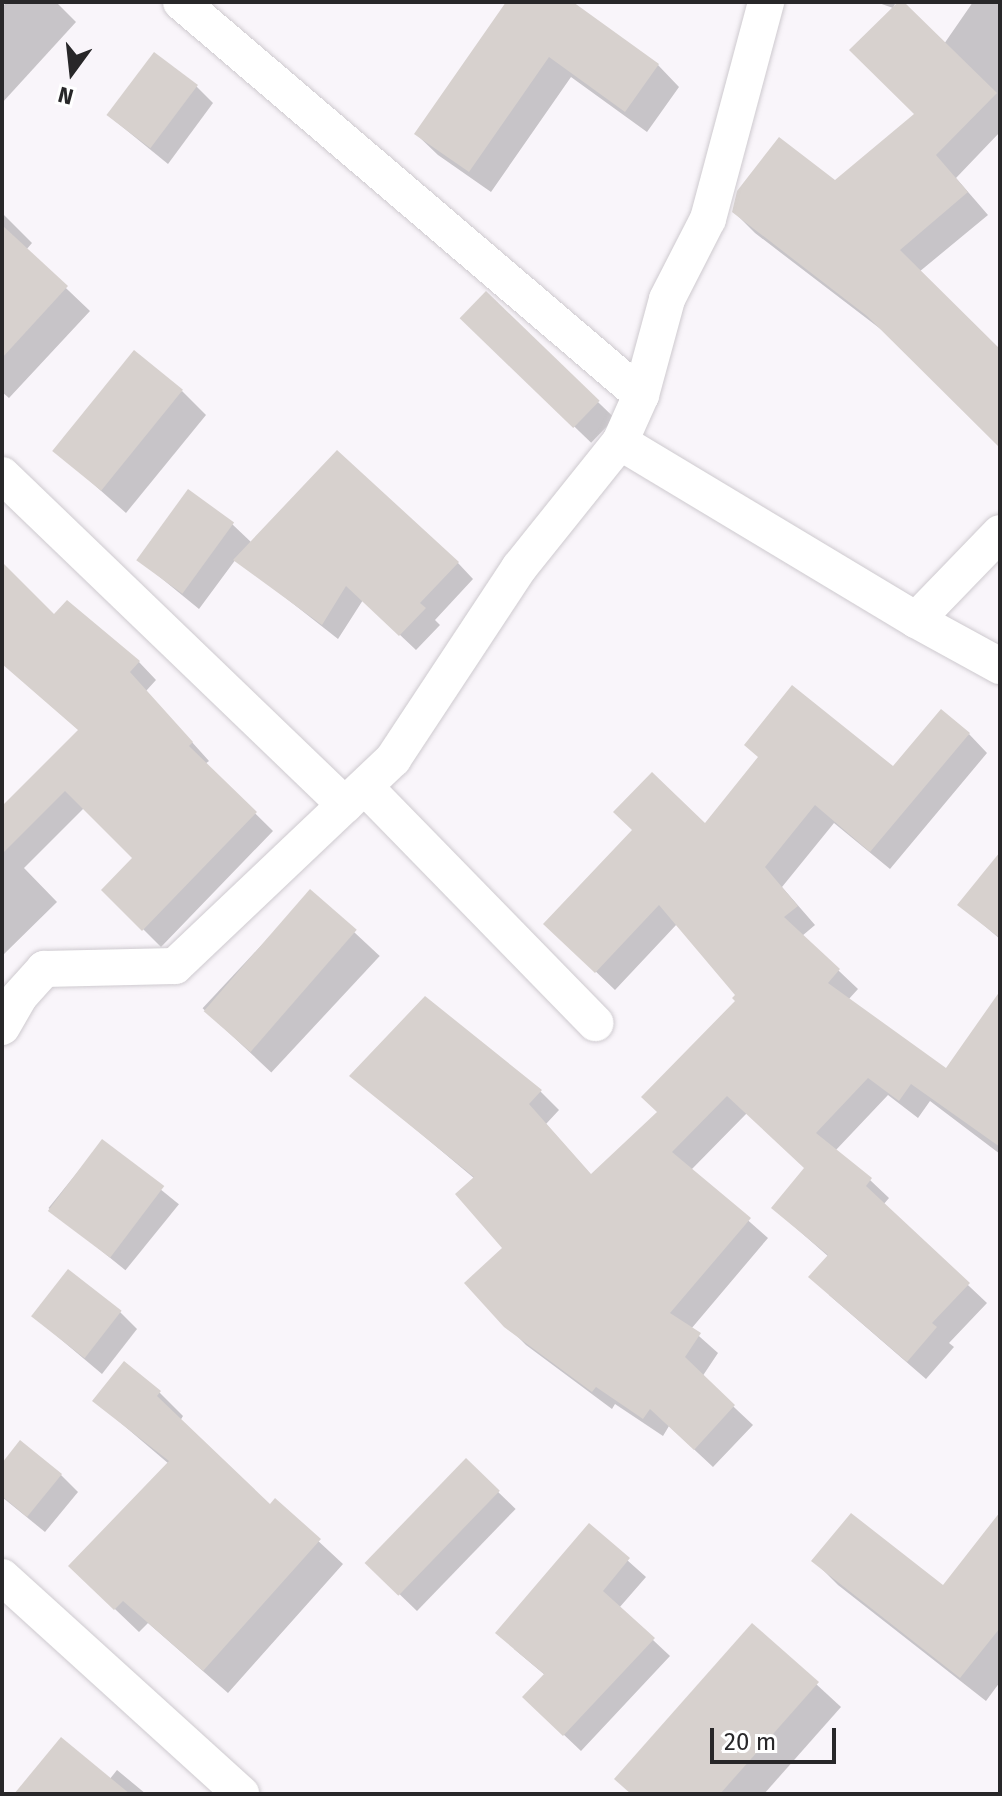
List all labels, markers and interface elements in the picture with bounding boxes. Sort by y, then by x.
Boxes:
north arrow [32,32,112,112]
text: N [55,81,76,111]
scale bar [714,1712,840,1762]
text: 20 m [724,1728,776,1756]

